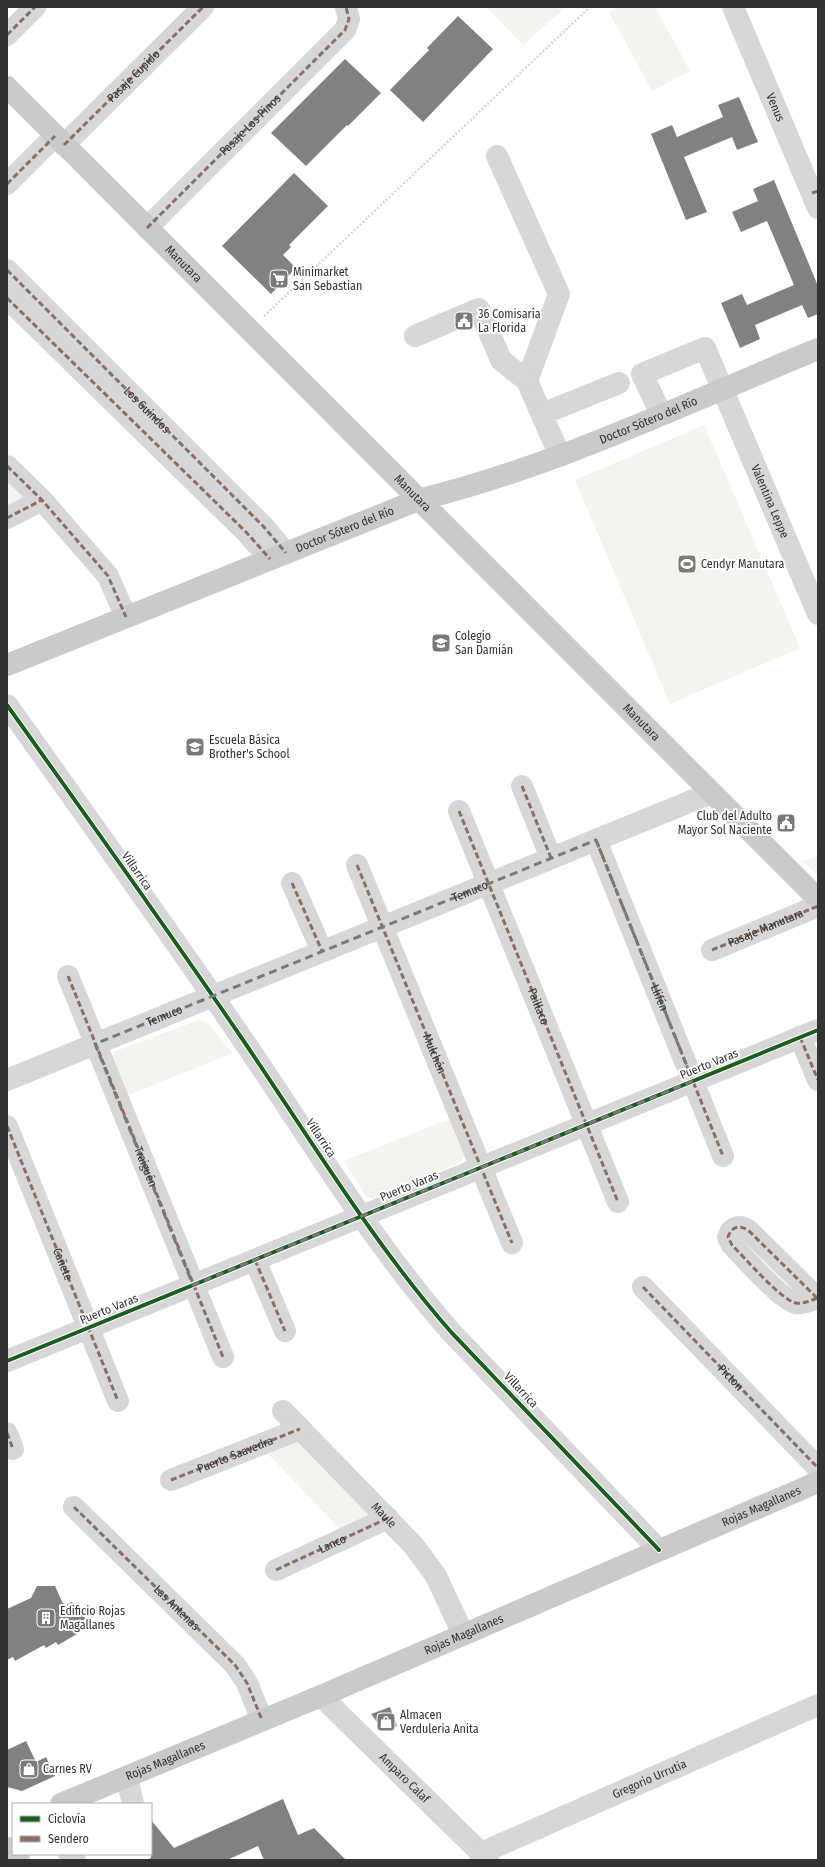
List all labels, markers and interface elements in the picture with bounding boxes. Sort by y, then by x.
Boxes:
street label: Pasaje Cupido [104,47,163,105]
street label: Pasaje Los Pinos [217,91,284,158]
street label: Venus [763,91,788,124]
street label: Manutara [162,242,205,285]
place label: Minimarket San Sebastian [293,265,362,293]
supermarket icon: Minimarket San Sebastian [268,268,290,290]
place label: 36 Comisaría La Florida [478,307,541,335]
public building icon: 36 Comisaría La Florida [453,310,475,332]
street label: Los Guindos [121,384,173,436]
street label: Doctor Sótero del Río [597,394,700,447]
street label: Valentina Leppe [748,462,792,540]
street label: Manutara [391,472,434,515]
street label: Doctor Sótero del Río [294,503,396,555]
sports icon: Cendyr Manutara [676,553,698,575]
place label: Cendyr Manutara [701,557,784,571]
place label: Colegio San Damián [455,629,513,657]
school or university icon: Colegio San Damián [430,632,452,654]
street label: Manutara [620,701,663,744]
place label: Escuela Básica Brother's School [209,733,290,761]
school or university icon: Escuela Básica Brother's School [184,736,206,758]
place label: Club del Adulto Mayor Sol Naciente [678,809,772,837]
public building icon: Club del Adulto Mayor Sol Naciente [775,812,797,834]
street label: Villarrica [119,849,155,893]
street label: Temuco [450,878,490,905]
street label: Pasaje Manutara [726,906,806,950]
street label: Llifén [648,982,671,1013]
street label: Paillaco [525,986,552,1027]
street label: Temuco [144,1002,184,1029]
street label: Mulchén [420,1032,449,1076]
street label: Puerto Varas [678,1046,740,1082]
street label: Villarrica [303,1116,339,1160]
street label: Traiguén [131,1145,160,1189]
street label: Puerto Varas [378,1168,440,1204]
street label: Cañete [50,1246,76,1283]
street label: Puerto Varas [78,1291,140,1327]
street label: Picton [715,1362,746,1394]
street label: Villarrica [501,1369,541,1411]
street label: Puerto Saavedra [195,1433,275,1476]
street label: Rojas Magallanes [720,1483,803,1530]
street label: Maule [369,1500,399,1531]
street label: Lanco [316,1532,348,1556]
street label: Las Antenas [151,1582,203,1633]
place label: Edificio Rojas Magallanes [60,1604,125,1632]
building icon: Edificio Rojas Magallanes [35,1607,57,1629]
street label: Rojas Magallanes [422,1611,505,1658]
place label: Almacen Verduleria Anita [400,1708,479,1736]
shop icon: Almacen Verduleria Anita [375,1711,397,1733]
street label: Rojas Magallanes [124,1738,207,1783]
street label: Amparo Calaf [376,1750,434,1807]
street label: Gregorio Urrutia [610,1757,689,1801]
shop icon: Carnes RV [18,1758,40,1780]
place label: Carnes RV [43,1762,93,1776]
legend [12,1803,152,1855]
text: Ciclovía [48,1812,86,1826]
text: Sendero [48,1832,89,1846]

